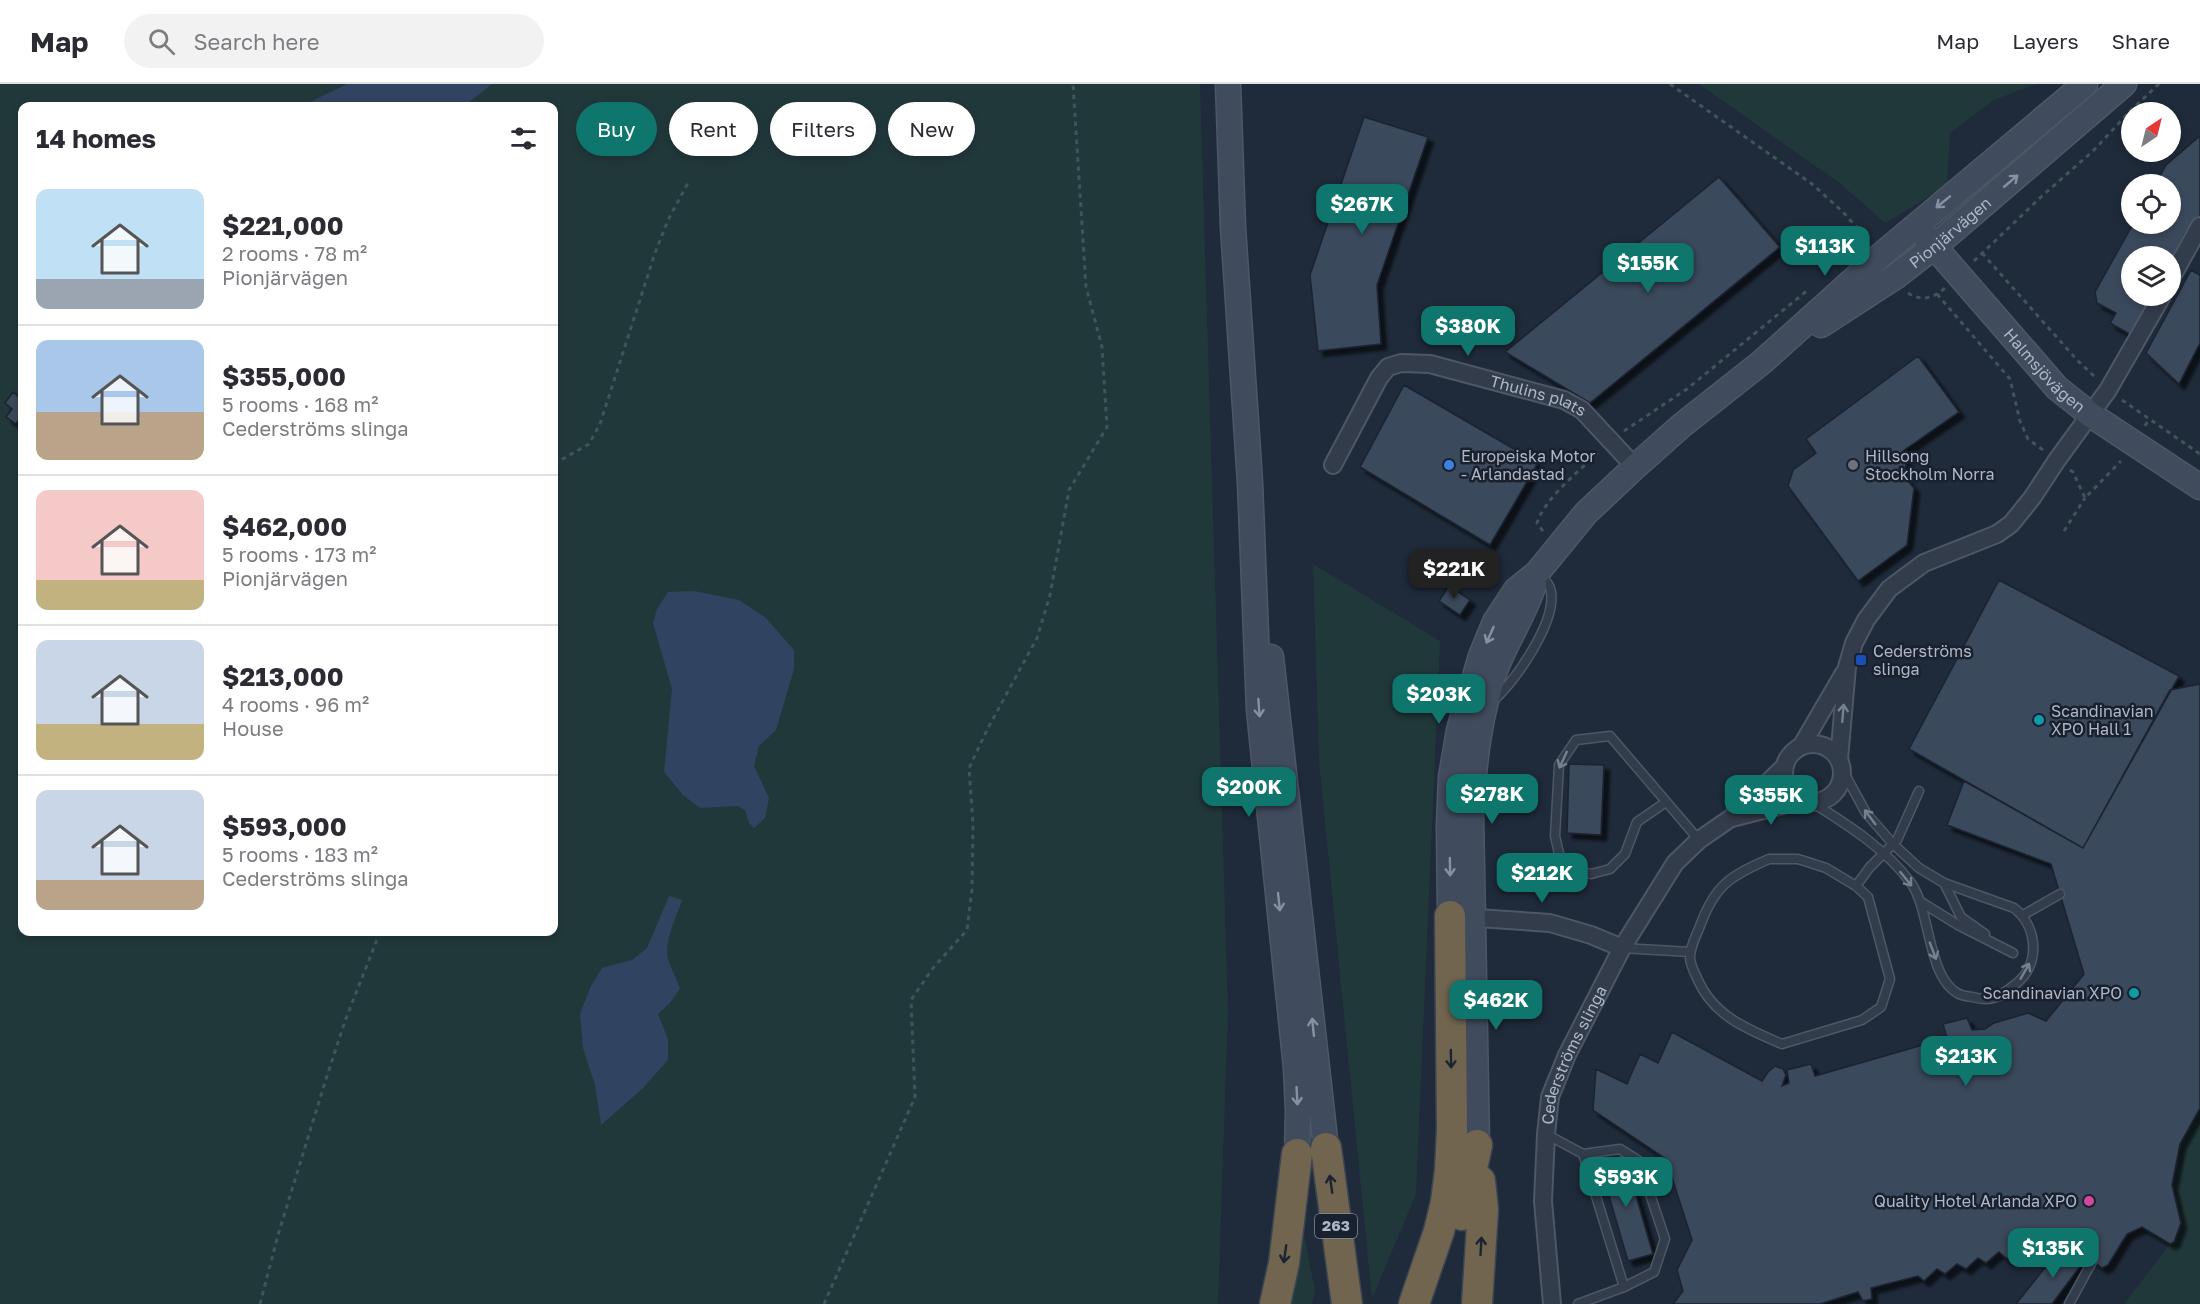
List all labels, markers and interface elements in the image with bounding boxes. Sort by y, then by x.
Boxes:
search box [124,14,544,68]
text: Map [30,25,88,58]
icon: search [145,25,178,58]
text: Search here [193,28,319,55]
text: Map [1936,28,1979,54]
text: Layers [2012,28,2079,54]
text: Share [2112,28,2170,54]
chip: Buy [576,102,657,156]
chip: Rent [669,102,758,156]
chip: Filters [770,102,876,156]
chip: New [888,102,975,156]
north arrow [2121,102,2181,162]
map controls [2121,102,2181,306]
icon: filters [507,122,540,155]
text: 14 homes [36,123,156,154]
button: locate [2121,174,2181,234]
one-way arrow [2003,175,2019,188]
pin: $267K [1320,184,1404,235]
text: $267K [1330,191,1394,215]
street label: Pionjärvägen [1905,192,1995,272]
one-way arrow [1935,196,1951,209]
text: $221,000 [222,210,344,241]
icon: home [84,213,156,285]
pin: $113K [1783,226,1867,277]
text: $113K [1795,233,1855,257]
text: 2 rooms · 78 m² [222,241,367,265]
pin: $155K [1606,243,1690,294]
button: layers [2121,246,2181,306]
text: $155K [1617,250,1679,274]
text: Pionjärvägen [222,265,348,289]
pin: $380K [1426,306,1510,357]
text: $380K [1435,313,1501,337]
street label: Halmsjövägen [2000,324,2089,417]
text: $355,000 [222,361,346,392]
icon: home [84,364,156,436]
street label: Thulins plats [1488,371,1590,420]
text: 5 rooms · 168 m² [222,392,378,416]
text: Cederströms slinga [222,416,409,440]
place label: Europeiska Motor - Arlandastad [1461,446,1596,484]
place label: Hillsong Stockholm Norra [1865,446,1995,484]
marker: Europeiska Motor - Arlandastad [1442,458,1456,472]
marker: Hillsong Stockholm Norra [1846,458,1860,472]
text: $462,000 [222,511,347,542]
icon: home [84,514,156,586]
text: 5 rooms · 173 m² [222,542,376,566]
pin: $221K [1412,549,1496,600]
text: $221K [1423,556,1485,580]
text: Pionjärvägen [222,566,348,590]
one-way arrow [1483,626,1495,644]
place label: Cederströms slinga [1873,641,1972,679]
marker: Cederströms slinga [1854,653,1868,667]
text: $213,000 [222,661,344,692]
icon: home [84,664,156,736]
pin: $203K [1397,674,1481,725]
text: $203K [1406,681,1472,705]
text: 4 rooms · 96 m² [222,692,369,716]
one-way arrow [1254,698,1265,718]
place label: Scandinavian XPO Hall 1 [2051,701,2154,739]
one-way arrow [1838,703,1849,723]
marker: Scandinavian XPO Hall 1 [2032,713,2046,727]
text: House [222,716,284,740]
one-way arrow [1556,751,1568,769]
pin: $200K [1207,767,1291,818]
text: $200K [1216,774,1282,798]
pin: $278K [1450,774,1534,825]
pin: $355K [1729,775,1813,826]
text: $278K [1460,781,1524,805]
text: $355K [1739,782,1803,806]
one-way arrow [1864,809,1876,825]
text: $593,000 [222,811,347,842]
icon: home [84,814,156,886]
text: 5 rooms · 183 m² [222,842,378,866]
pin: $212K [1500,853,1584,904]
one-way arrow [1444,856,1456,876]
text: $212K [1511,860,1573,884]
text: Cederströms slinga [222,866,409,890]
one-way arrow [1900,871,1913,887]
one-way arrow [1274,892,1285,912]
one-way arrow [1928,942,1939,960]
one-way arrow [2020,963,2032,980]
pin: $462K [1454,980,1538,1031]
street label: Cederströms slinga [1537,982,1611,1125]
place label: Scandinavian XPO [1982,983,2122,1003]
marker: Scandinavian XPO [2127,986,2141,1000]
text: $462K [1463,987,1529,1011]
one-way arrow [1307,1018,1318,1038]
pin: $213K [1924,1036,2008,1087]
text: $213K [1935,1043,1997,1067]
one-way arrow [1446,1048,1457,1068]
one-way arrow [1292,1086,1303,1106]
pin: $593K [1584,1157,1668,1208]
text: $593K [1594,1164,1659,1188]
one-way arrow [1325,1174,1336,1194]
place label: Quality Hotel Arlanda XPO [1874,1191,2077,1211]
marker: Quality Hotel Arlanda XPO [2082,1194,2096,1208]
road number: 263 [1315,1214,1357,1238]
pin: $135K [2011,1228,2095,1279]
text: $135K [2022,1235,2084,1259]
one-way arrow [1476,1236,1487,1256]
one-way arrow [1280,1243,1291,1263]

